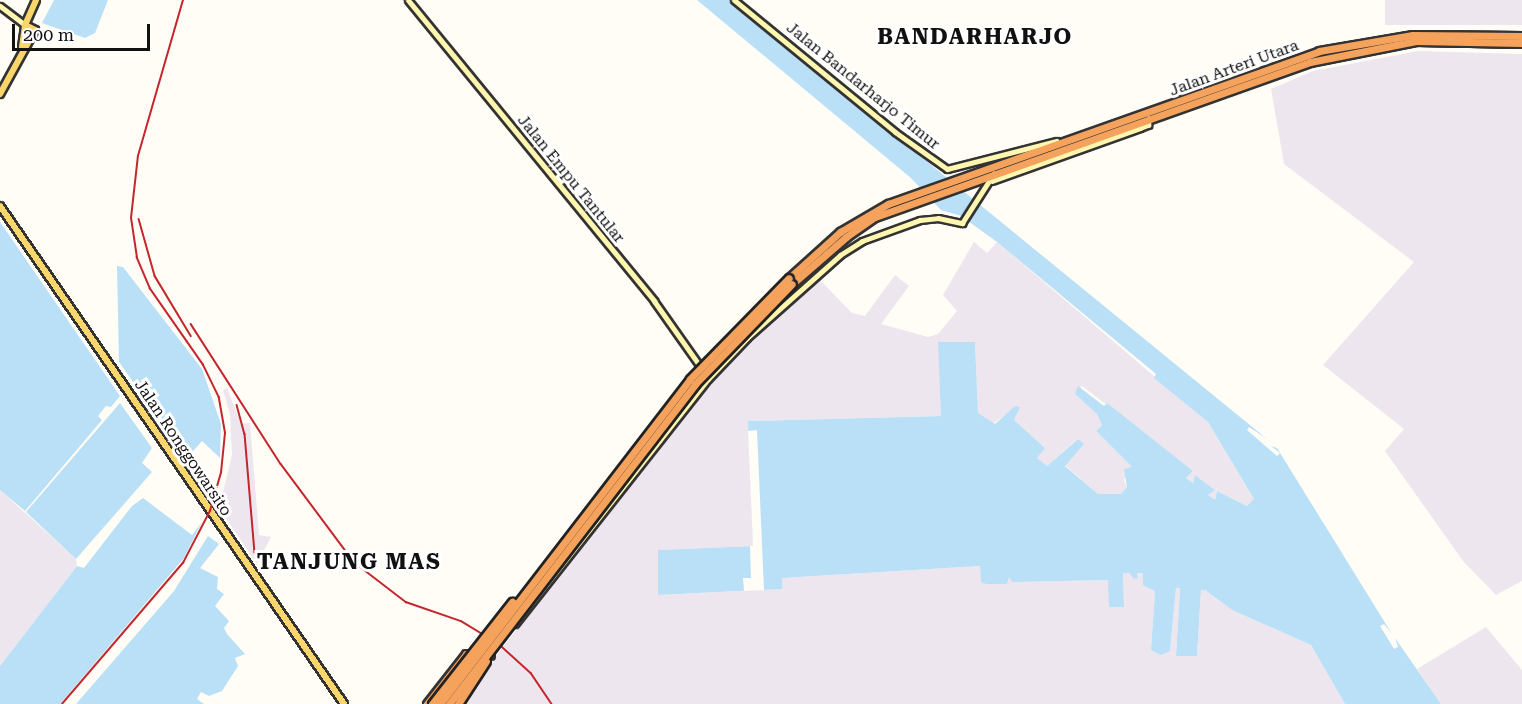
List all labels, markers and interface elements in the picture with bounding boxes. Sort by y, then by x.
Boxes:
scale bar [15,12,153,50]
street label: Jalan Bandarharjo Timur [783,18,943,154]
text: 200 m [23,24,74,45]
district label: BANDARHARJO [877,24,1073,50]
street label: Jalan Arteri Utara [1167,36,1301,100]
street label: Jalan Empu Tantular [513,111,629,247]
street label: Jalan Ronggowarsito [130,376,236,520]
district label: TANJUNG MAS [257,549,441,575]

